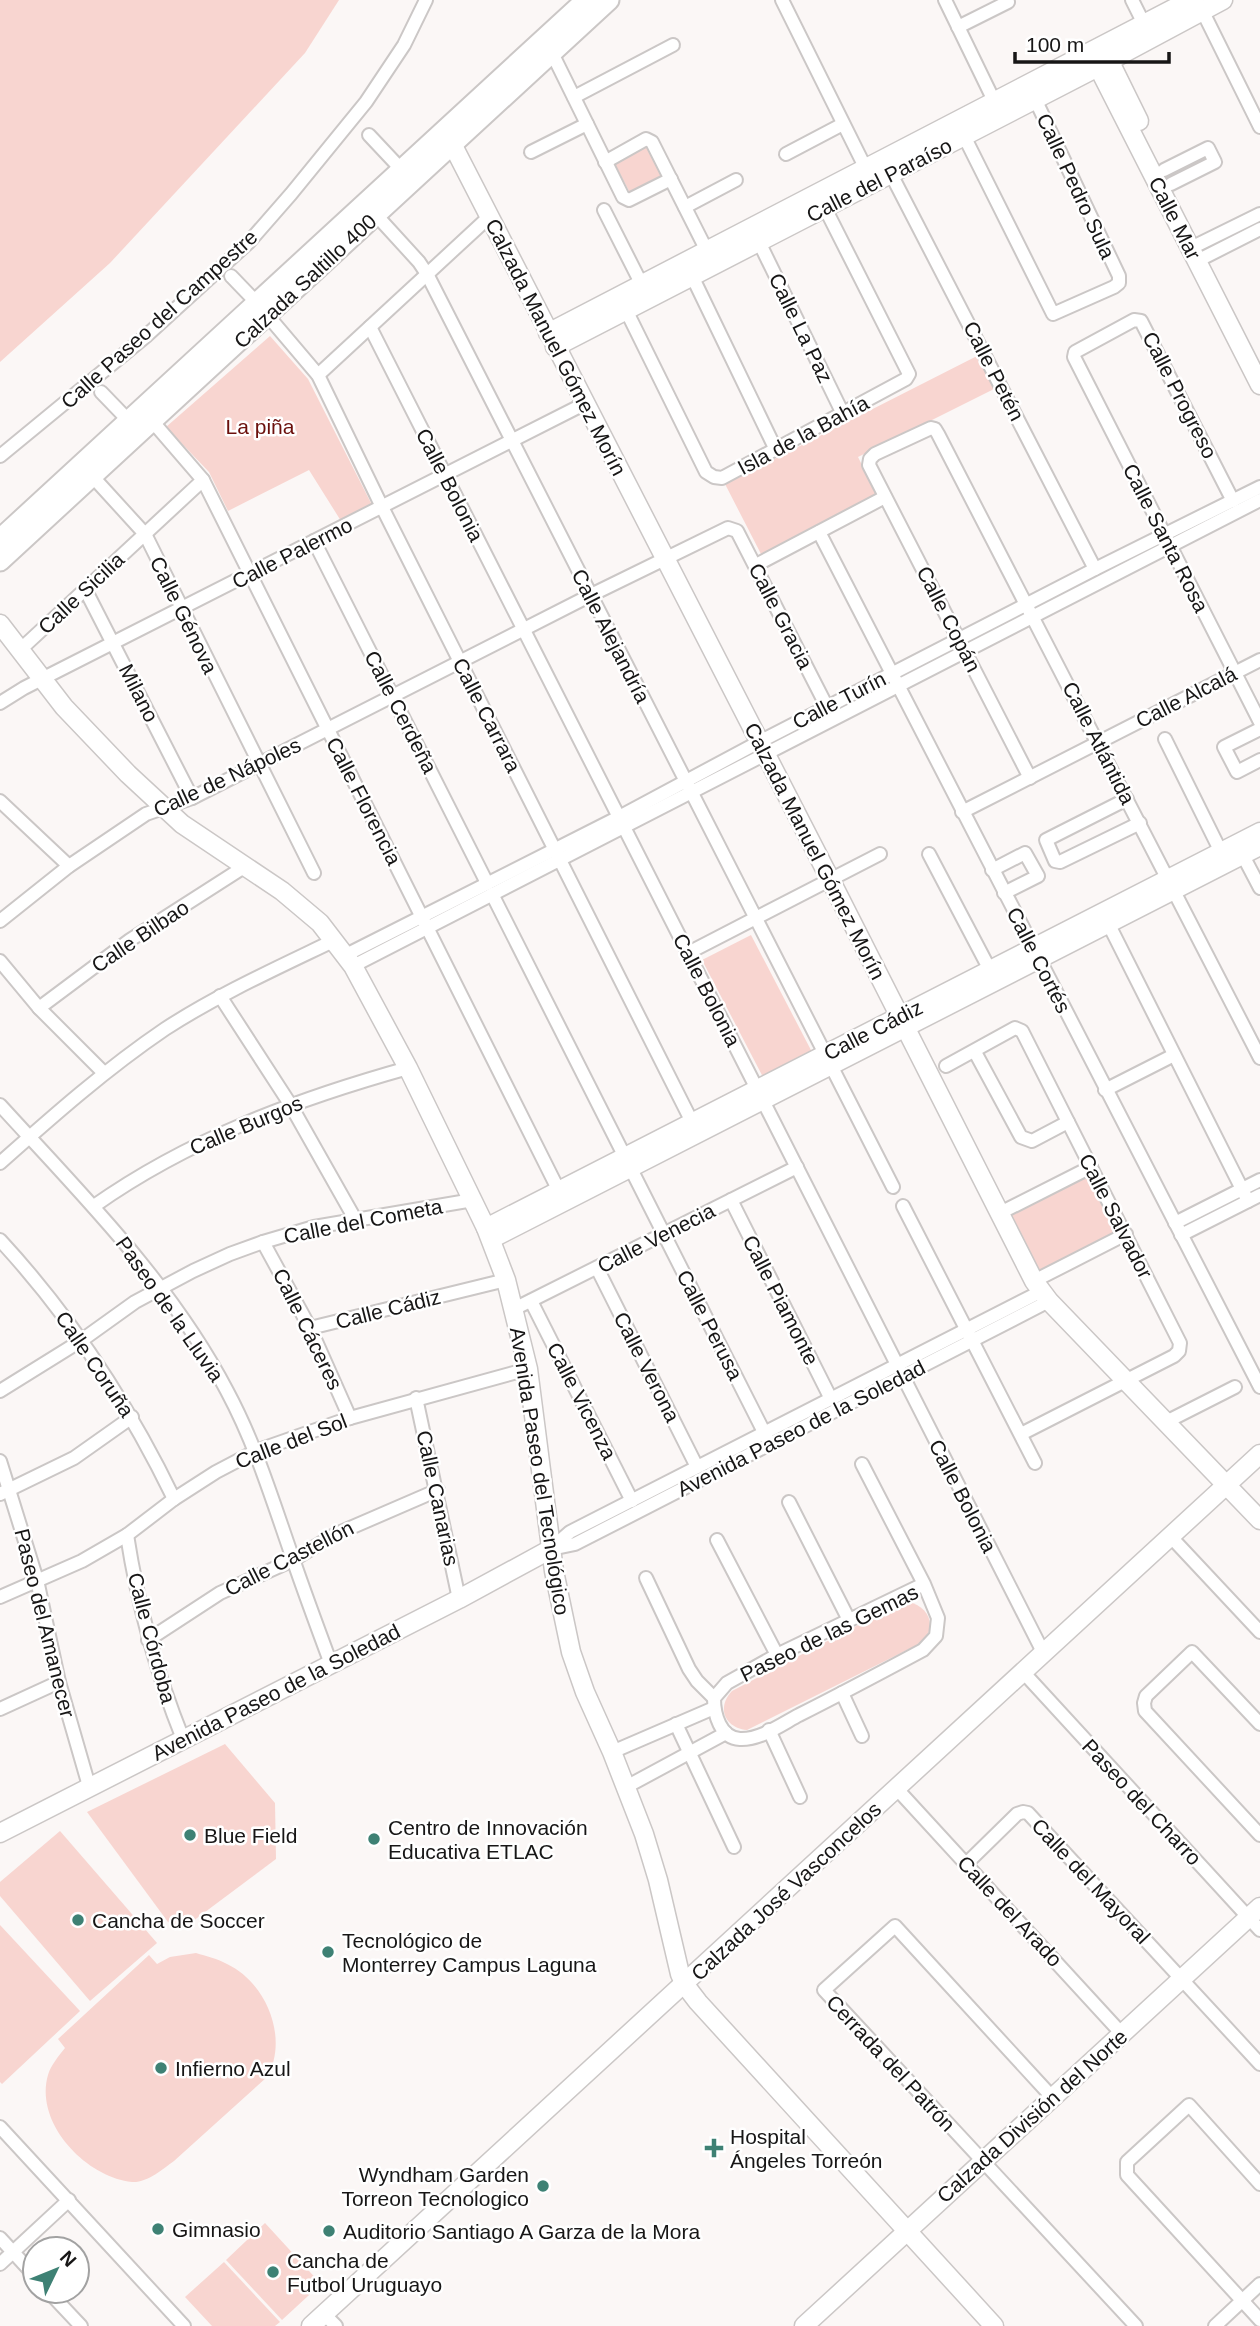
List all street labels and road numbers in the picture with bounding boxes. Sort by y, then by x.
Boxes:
street label: Calle Pedro Sula [1032,110,1120,263]
street label: Calle del Paraíso [803,133,955,227]
street label: Calle Mar [1144,173,1206,263]
street label: Calzada Saltillo 400 [229,209,381,353]
street label: Calzada Manuel Gómez Morín [481,215,631,479]
street label: Calle Paseo del Campestre [56,225,262,413]
street label: Calle La Paz [765,269,837,387]
street label: Calle Petén [959,317,1029,425]
street label: Calle Progreso [1138,328,1222,462]
street label: Isla de la Bahía [734,391,873,479]
street label: Calle Bolonia [412,425,488,546]
street label: Calle Santa Rosa [1119,460,1213,616]
street label: Calle Palermo [228,513,356,593]
street label: Calle Sicilia [33,547,129,638]
street label: Calle Génova [146,553,222,678]
street label: Calle Gracia [745,559,818,673]
street label: Calle Copán [913,562,985,676]
street label: Calle Alejandría [567,565,655,707]
street label: Calle Cerdeña [360,647,442,777]
street label: Calle Carrara [448,654,526,776]
street label: Milano [115,660,163,726]
street label: Calle Alcalá [1132,662,1240,732]
street label: Calle Turín [789,667,889,733]
street label: Calle Atlántida [1058,678,1140,808]
street label: Calzada Manuel Gómez Morín [740,719,890,983]
street label: Calle de Nápoles [150,733,304,821]
street label: Calle Florencia [322,733,406,869]
street label: Calle Bilbao [87,895,193,977]
street label: Calle Cortés [1003,903,1075,1017]
street label: Calle Bolonia [669,930,745,1051]
street label: Calle Cádiz [820,995,926,1065]
street label: Calle Burgos [186,1091,306,1159]
street label: Calle Salvador [1075,1150,1157,1282]
street label: Calle del Cometa [282,1194,445,1248]
street label: Calle Venecia [594,1198,719,1277]
street label: Calle Piamonte [738,1231,824,1369]
street label: Paseo de la Lluvia [111,1232,229,1386]
street label: Calle Cáceres [269,1265,347,1393]
street label: Calle Perusa [672,1266,748,1384]
street label: Calle Cádiz [333,1285,443,1333]
street label: Calle Coruña [51,1307,139,1421]
street label: Calle Verona [609,1308,685,1426]
street label: Avenida Paseo del Tecnológico [506,1325,574,1617]
street label: Calle Vicenza [543,1339,621,1464]
street label: Avenida Paseo de la Soledad [673,1355,929,1501]
street label: Calle del Sol [232,1409,350,1473]
street label: Calle Canarias [412,1428,464,1568]
street label: Calle Bolonia [925,1436,1001,1557]
street label: Calle Castellón [221,1516,357,1600]
street label: Paseo del Amanecer [10,1526,80,1720]
street label: Calle Córdoba [124,1570,181,1706]
street label: Paseo de las Gemas [736,1580,922,1686]
street label: Avenida Paseo de la Soledad [148,1619,404,1765]
street label: Paseo del Charro [1078,1734,1206,1870]
street label: Calzada José Vasconcelos [687,1797,885,1985]
street label: Calle del Mayoral [1027,1814,1155,1948]
street label: Calle del Arado [953,1851,1067,1971]
street label: Cerrada del Patrón [822,1990,960,2136]
street label: Calzada División del Norte [932,2025,1132,2207]

